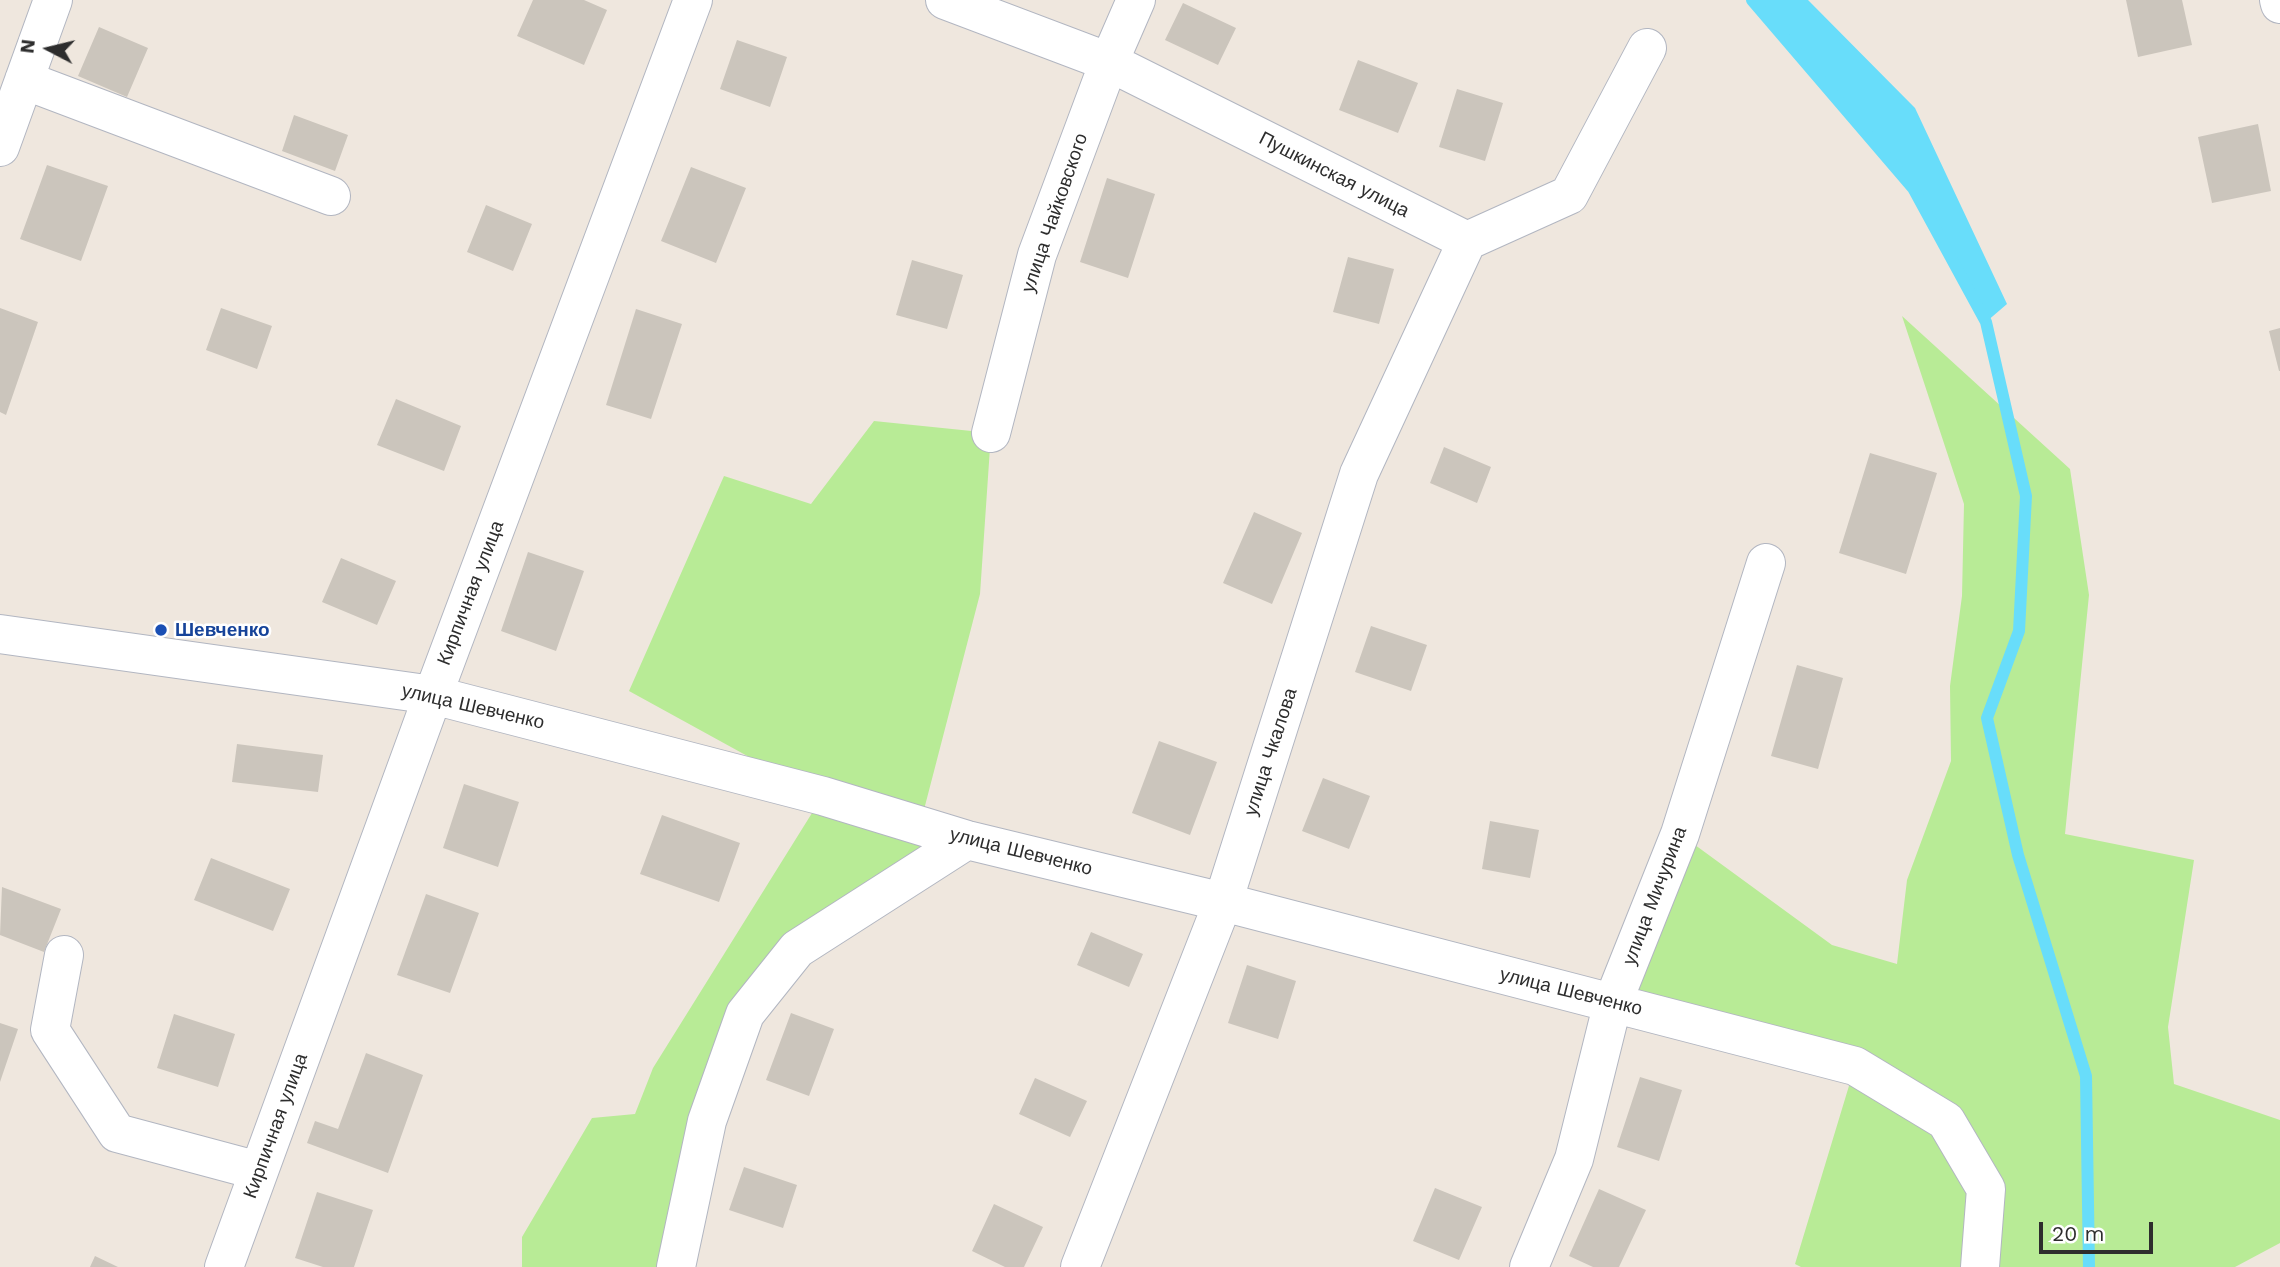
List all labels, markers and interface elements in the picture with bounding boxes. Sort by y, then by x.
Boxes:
north arrow [14,14,84,84]
text: N [15,38,40,55]
street label: Пушкинская улица [1255,127,1413,223]
street label: улица Чайковского [1017,130,1093,296]
street label: Кирпичная улица [433,517,509,669]
place label: Шевченко [175,619,270,641]
marker: Шевченко [153,622,169,638]
street label: улица Шевченко [399,679,547,735]
street label: улица Чкалова [1240,685,1302,819]
street label: улица Шевченко [947,823,1095,881]
street label: улица Мичурина [1618,823,1692,969]
street label: улица Шевченко [1497,963,1645,1021]
street label: Кирпичная улица [239,1050,313,1202]
scale bar [2042,1208,2156,1252]
text: 20 m [2052,1221,2104,1246]

